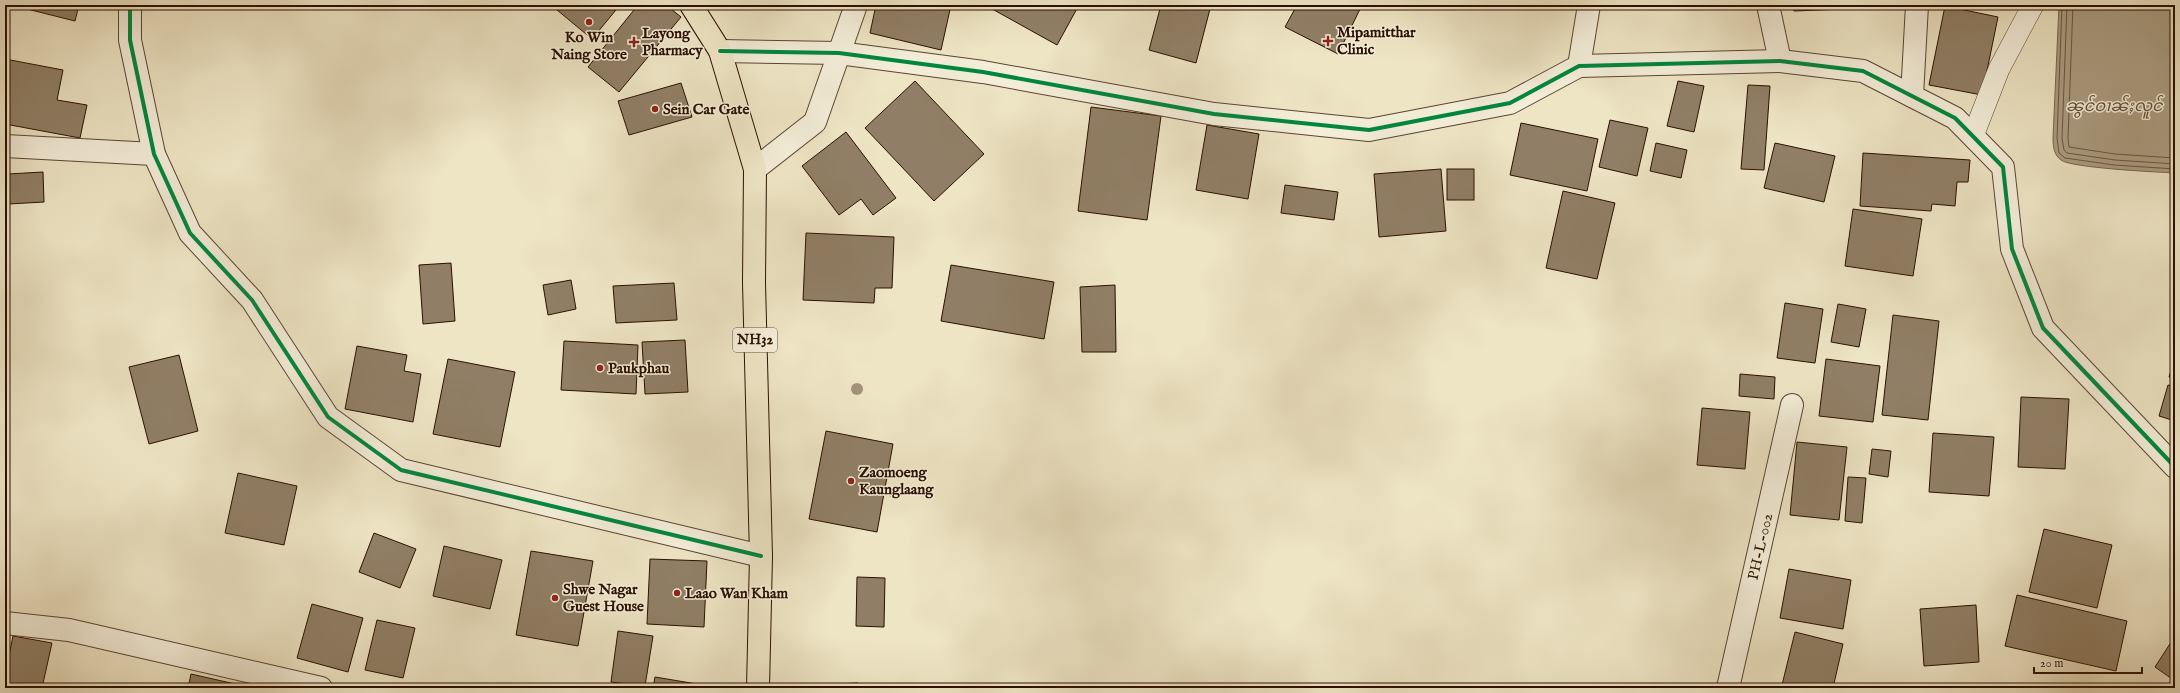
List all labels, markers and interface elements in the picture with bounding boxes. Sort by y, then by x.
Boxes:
marker: Ko Win Naing Store [584,17,594,27]
place label: Mipamitthar Clinic [1337,23,1416,59]
place label: Layong Pharmacy [642,24,703,60]
place label: Ko Win Naing Store [550,28,627,64]
marker: Mipamitthar Clinic [1322,35,1334,47]
marker: Layong Pharmacy [629,37,639,47]
water label: ၼွင်ဝၢၼ်ႈလူင် [2066,94,2164,119]
place label: Sein Car Gate [663,100,749,119]
marker: Sein Car Gate [650,104,660,114]
road number: NH32 [733,328,777,352]
place label: Paukphau [608,359,669,378]
marker: Paukphau [595,363,605,373]
place label: Zaomoeng Kaunglaang [859,463,934,499]
marker: Zaomoeng Kaunglaang [846,476,856,486]
street label: PH-L-002 [1743,511,1777,582]
place label: Shwe Nagar Guest House [563,580,644,616]
place label: Laao Wan Kham [685,584,788,603]
marker: Laao Wan Kham [672,588,682,598]
marker: Shwe Nagar Guest House [550,593,560,603]
scale bar [2034,649,2142,675]
text: 20 m [2040,656,2063,671]

